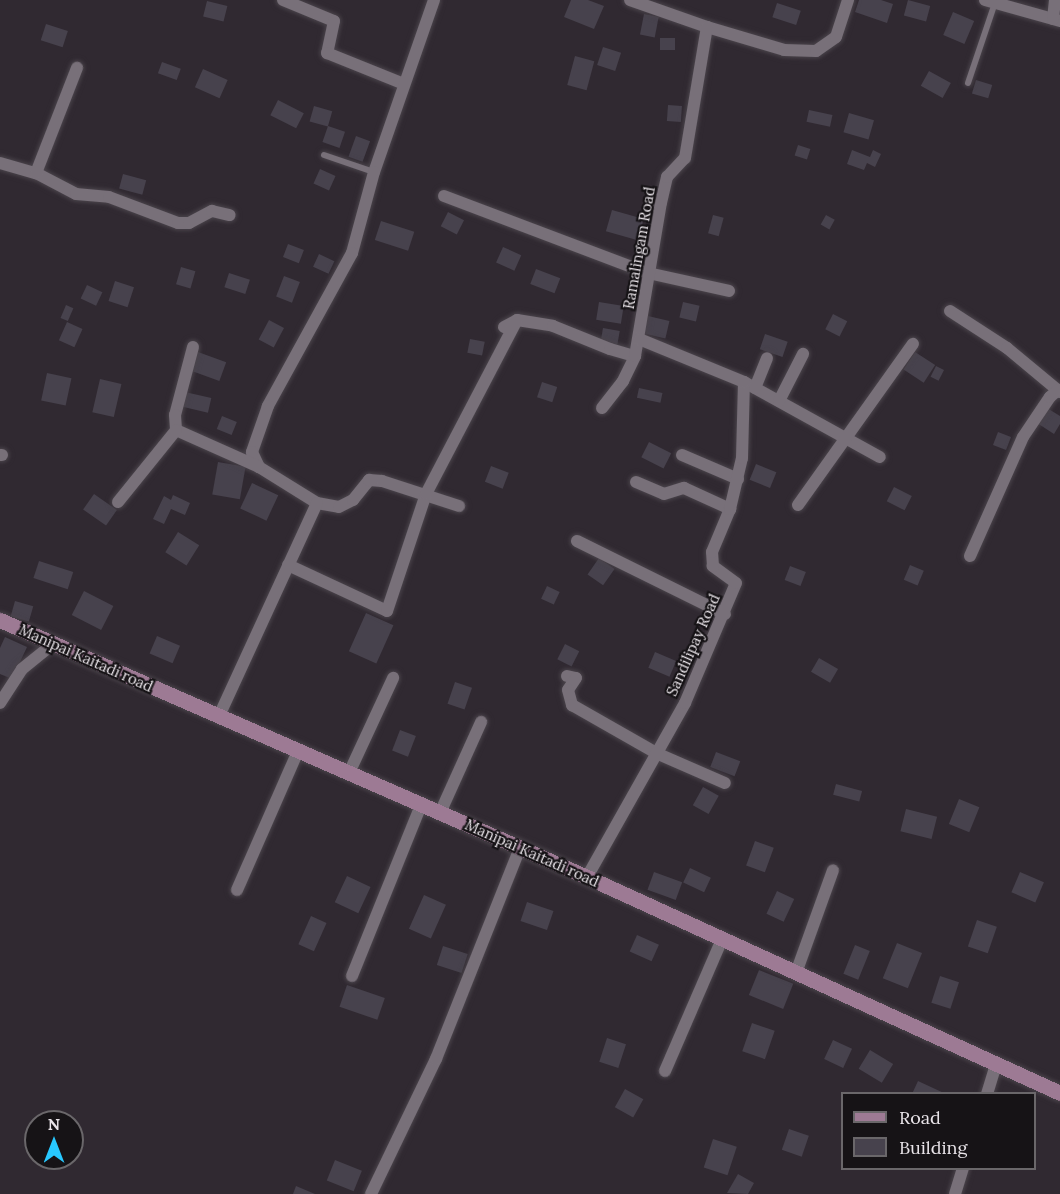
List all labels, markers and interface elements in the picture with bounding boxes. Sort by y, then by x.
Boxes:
street label: Ramalingam Road [619,185,659,311]
street label: Sandilipay Road [662,591,724,699]
street label: Manipai Kaitadi road [16,620,156,696]
street label: Manipai Kaitadi road [462,815,602,891]
legend [841,1092,1036,1170]
text: Road [899,1106,941,1129]
north arrow [24,1110,84,1170]
text: N [48,1114,60,1134]
text: Building [899,1136,967,1159]

